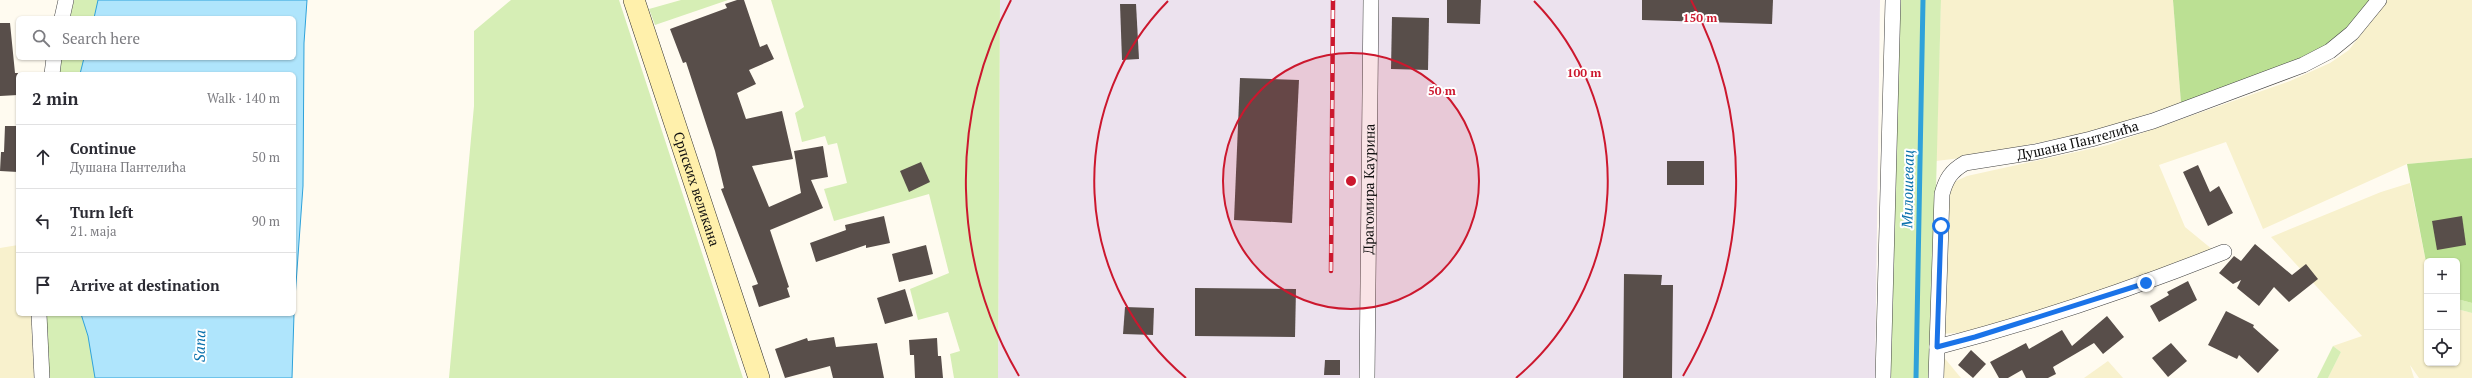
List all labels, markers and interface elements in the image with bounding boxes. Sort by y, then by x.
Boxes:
text: 150 m [1683,10,1717,25]
search box [16,16,296,60]
icon: search [30,27,52,49]
text: Search here [62,28,140,48]
text: 100 m [1567,65,1601,80]
text: 50 m [1428,83,1456,98]
text: 2 min [32,87,79,110]
text: Walk · 140 m [207,89,280,107]
street label: Душана Пантелића [2015,116,2141,164]
street label: Драгомира Каурина [1358,123,1379,255]
street label: Српских великана [669,129,725,249]
text: Continue [70,138,136,158]
icon: ahead [32,146,54,168]
text: 50 m [252,148,280,166]
water label: Милошевац [1896,150,1918,229]
text: Душана Пантелића [70,158,186,176]
centre of rings [1344,174,1358,188]
text: Turn left [70,202,134,222]
icon: left [32,210,54,232]
text: 90 m [252,212,280,230]
route start [1932,217,1950,235]
text: 21. маја [70,222,117,240]
map controls [2424,258,2460,366]
button: + [2424,258,2460,294]
icon: arrive [32,274,54,296]
route end [2137,274,2155,292]
text: Arrive at destination [70,275,220,295]
button: − [2424,294,2460,330]
water label: Sana [189,330,209,362]
button: locate [2424,330,2460,366]

